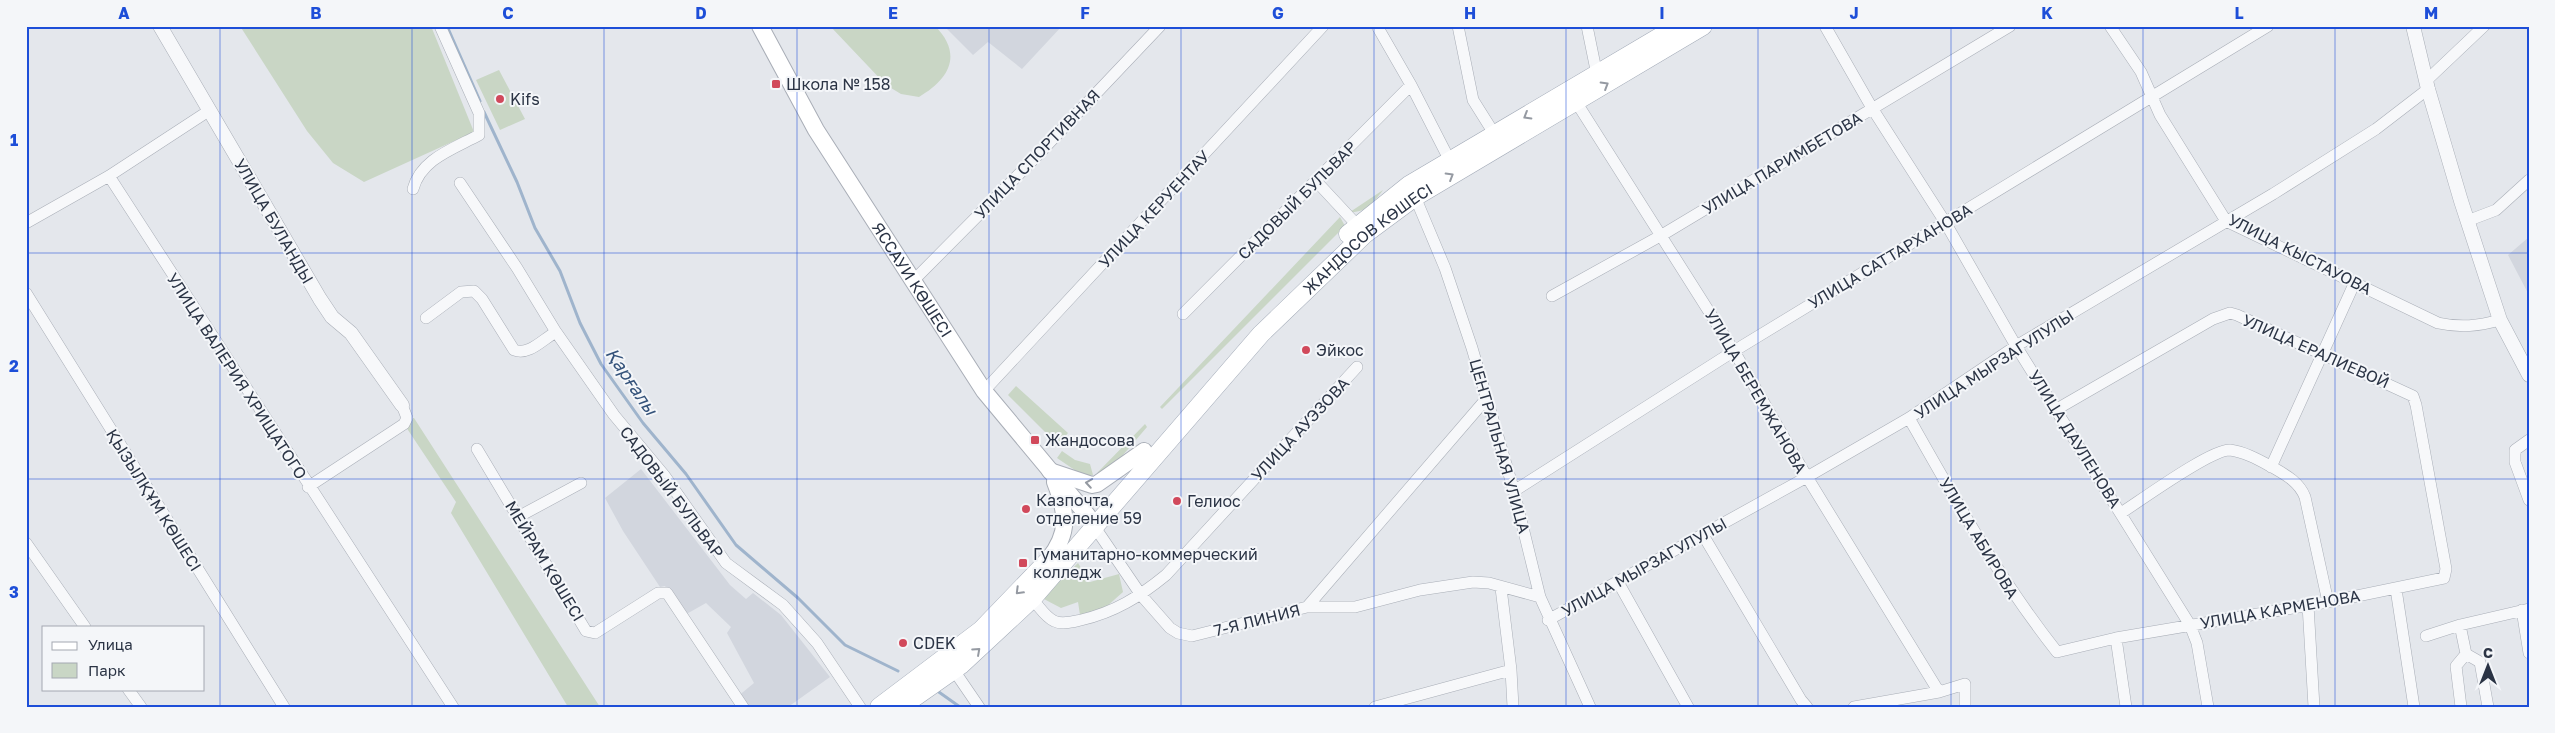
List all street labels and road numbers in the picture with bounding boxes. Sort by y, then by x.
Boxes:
street label: УЛИЦА СПОРТИВНАЯ [970,85,1104,223]
street label: УЛИЦА ПАРИМБЕТОВА [1698,107,1866,219]
street label: САДОВЫЙ БУЛЬВАР [1233,136,1361,264]
street label: УЛИЦА КЕРУЕНТАУ [1094,146,1214,272]
street label: УЛИЦА БУЛАНДЫ [230,155,318,287]
street label: ЖАНДОСОВ КӨШЕСІ [1299,179,1436,298]
street label: УЛИЦА САТТАРХАНОВА [1804,199,1976,313]
street label: УЛИЦА КЫСТАУОВА [2225,209,2375,299]
street label: ЯССАУИ КӨШЕСІ [868,218,957,341]
street label: УЛИЦА ВАЛЕРИЯ ХРИЩАТОГО [163,269,311,483]
street label: УЛИЦА БЕРЕМЖАНОВА [1701,305,1811,477]
street label: УЛИЦА МЫРЗАГУЛУЛЫ [1911,305,2077,423]
street label: УЛИЦА ЕРАЛИЕВОЙ [2239,310,2393,392]
street label: ЦЕНТРАЛЬНАЯ УЛИЦА [1465,356,1535,536]
street label: УЛИЦА ДАУЛЕНОВА [2024,366,2126,512]
street label: УЛИЦА АУЭЗОВА [1247,373,1353,485]
street label: САДОВЫЙ БУЛЬВАР [616,422,728,562]
street label: ҚЫЗЫЛҚҰМ КӨШЕСІ [102,425,206,575]
street label: УЛИЦА АБИРОВА [1935,474,2023,602]
street label: МЕЙРАМ КӨШЕСІ [501,497,589,625]
street label: УЛИЦА МЫРЗАГУЛУЛЫ [1558,513,1730,621]
street label: УЛИЦА КАРМЕНОВА [2198,585,2362,633]
street label: 7-Я ЛИНИЯ [1212,600,1302,640]

